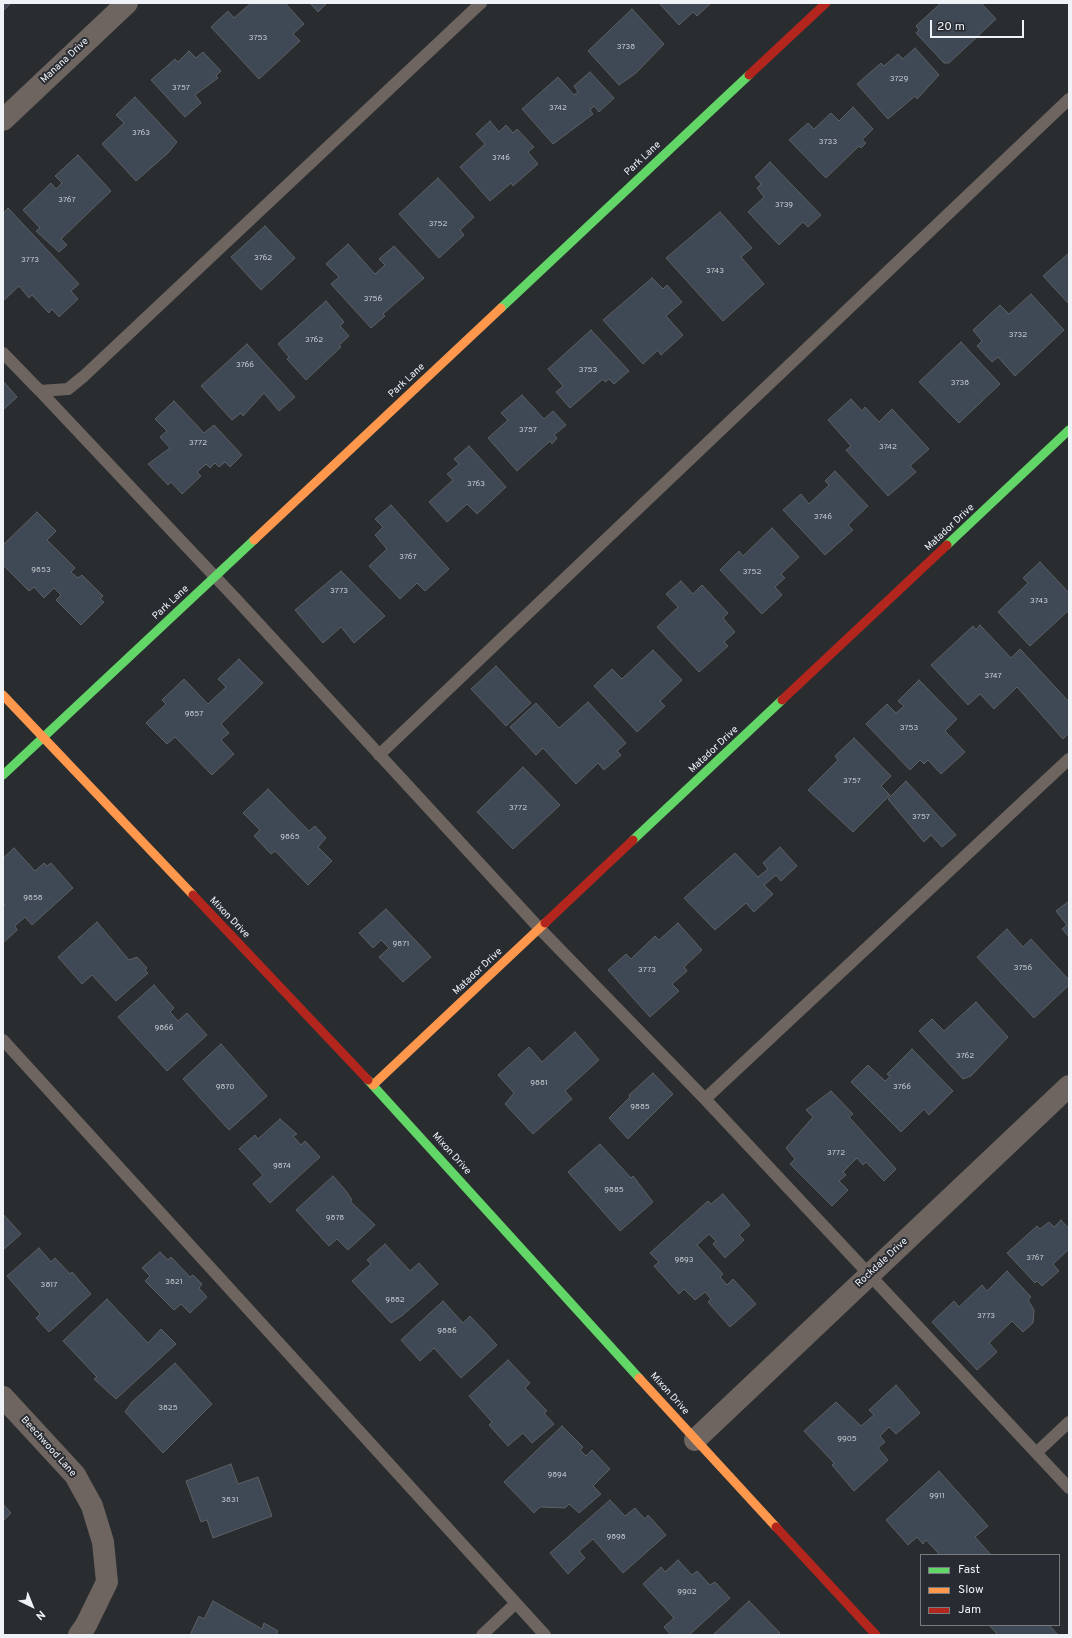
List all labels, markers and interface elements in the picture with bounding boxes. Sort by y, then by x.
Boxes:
scale bar [932,12,1026,38]
text: 20 m [937,19,965,35]
house number: 3753 [249,33,267,43]
street label: Manana Drive [39,36,91,86]
house number: 3738 [617,42,635,52]
house number: 3729 [890,74,908,84]
house number: 3757 [172,83,190,93]
house number: 3742 [549,103,567,113]
house number: 3763 [132,128,150,138]
house number: 3733 [819,137,837,147]
street label: Park Lane [622,139,664,179]
house number: 3746 [492,153,510,163]
house number: 3767 [58,195,76,205]
house number: 3739 [775,200,793,210]
house number: 3752 [429,219,447,229]
house number: 3762 [254,253,272,263]
house number: 3773 [21,255,39,265]
house number: 3743 [706,266,724,276]
house number: 3756 [364,294,382,304]
house number: 3732 [1009,330,1027,340]
house number: 3762 [305,335,323,345]
house number: 3766 [236,360,254,370]
street label: Park Lane [386,361,428,401]
house number: 3753 [579,365,597,375]
house number: 3738 [951,378,969,388]
house number: 3757 [519,425,537,435]
house number: 3772 [189,438,207,448]
house number: 3742 [879,442,897,452]
house number: 3763 [467,479,485,489]
street label: Matador Drive [923,502,977,554]
house number: 3746 [814,512,832,522]
house number: 3767 [399,552,417,562]
house number: 9853 [31,565,51,575]
house number: 3752 [743,567,761,577]
street label: Park Lane [150,583,192,623]
house number: 3773 [330,586,348,596]
house number: 3743 [1030,596,1048,606]
house number: 3747 [984,671,1002,681]
house number: 9857 [185,709,203,719]
house number: 3753 [900,723,918,733]
street label: Matador Drive [687,724,741,776]
house number: 3757 [843,776,861,786]
house number: 3772 [509,803,527,813]
house number: 3757 [912,812,930,822]
house number: 9865 [280,832,300,842]
house number: 9858 [23,893,43,903]
street label: Mixon Drive [206,895,252,941]
house number: 9871 [393,939,409,949]
street label: Matador Drive [451,946,505,998]
house number: 3756 [1014,963,1032,973]
house number: 3773 [638,965,656,975]
house number: 9866 [154,1023,174,1033]
house number: 3762 [956,1051,974,1061]
house number: 9881 [530,1078,548,1088]
house number: 9870 [216,1082,234,1092]
house number: 3766 [893,1082,911,1092]
house number: 9885 [630,1102,650,1112]
street label: Mixon Drive [429,1130,473,1178]
house number: 3772 [827,1148,845,1158]
house number: 9874 [273,1161,291,1171]
house number: 9885 [604,1185,624,1195]
house number: 9878 [326,1213,344,1223]
street label: Rockdale Drive [853,1236,911,1290]
house number: 3767 [1026,1253,1044,1263]
house number: 9893 [674,1255,694,1265]
house number: 3821 [165,1277,183,1287]
house number: 3817 [41,1280,57,1290]
house number: 9882 [385,1295,405,1305]
house number: 3773 [977,1311,995,1321]
house number: 9886 [437,1326,457,1336]
street label: Mixon Drive [647,1370,691,1418]
house number: 3825 [158,1403,178,1413]
street label: Beechwood Lane [18,1414,78,1480]
house number: 9905 [837,1434,857,1444]
house number: 9894 [547,1470,567,1480]
house number: 9911 [929,1491,945,1501]
house number: 3831 [221,1495,239,1505]
house number: 9898 [606,1532,626,1542]
legend [920,1554,1060,1626]
text: Fast [958,1562,980,1578]
text: Slow [958,1582,984,1598]
north arrow [12,1586,52,1626]
house number: 9902 [677,1587,697,1597]
text: Jam [958,1602,981,1618]
text: N [33,1607,48,1623]

